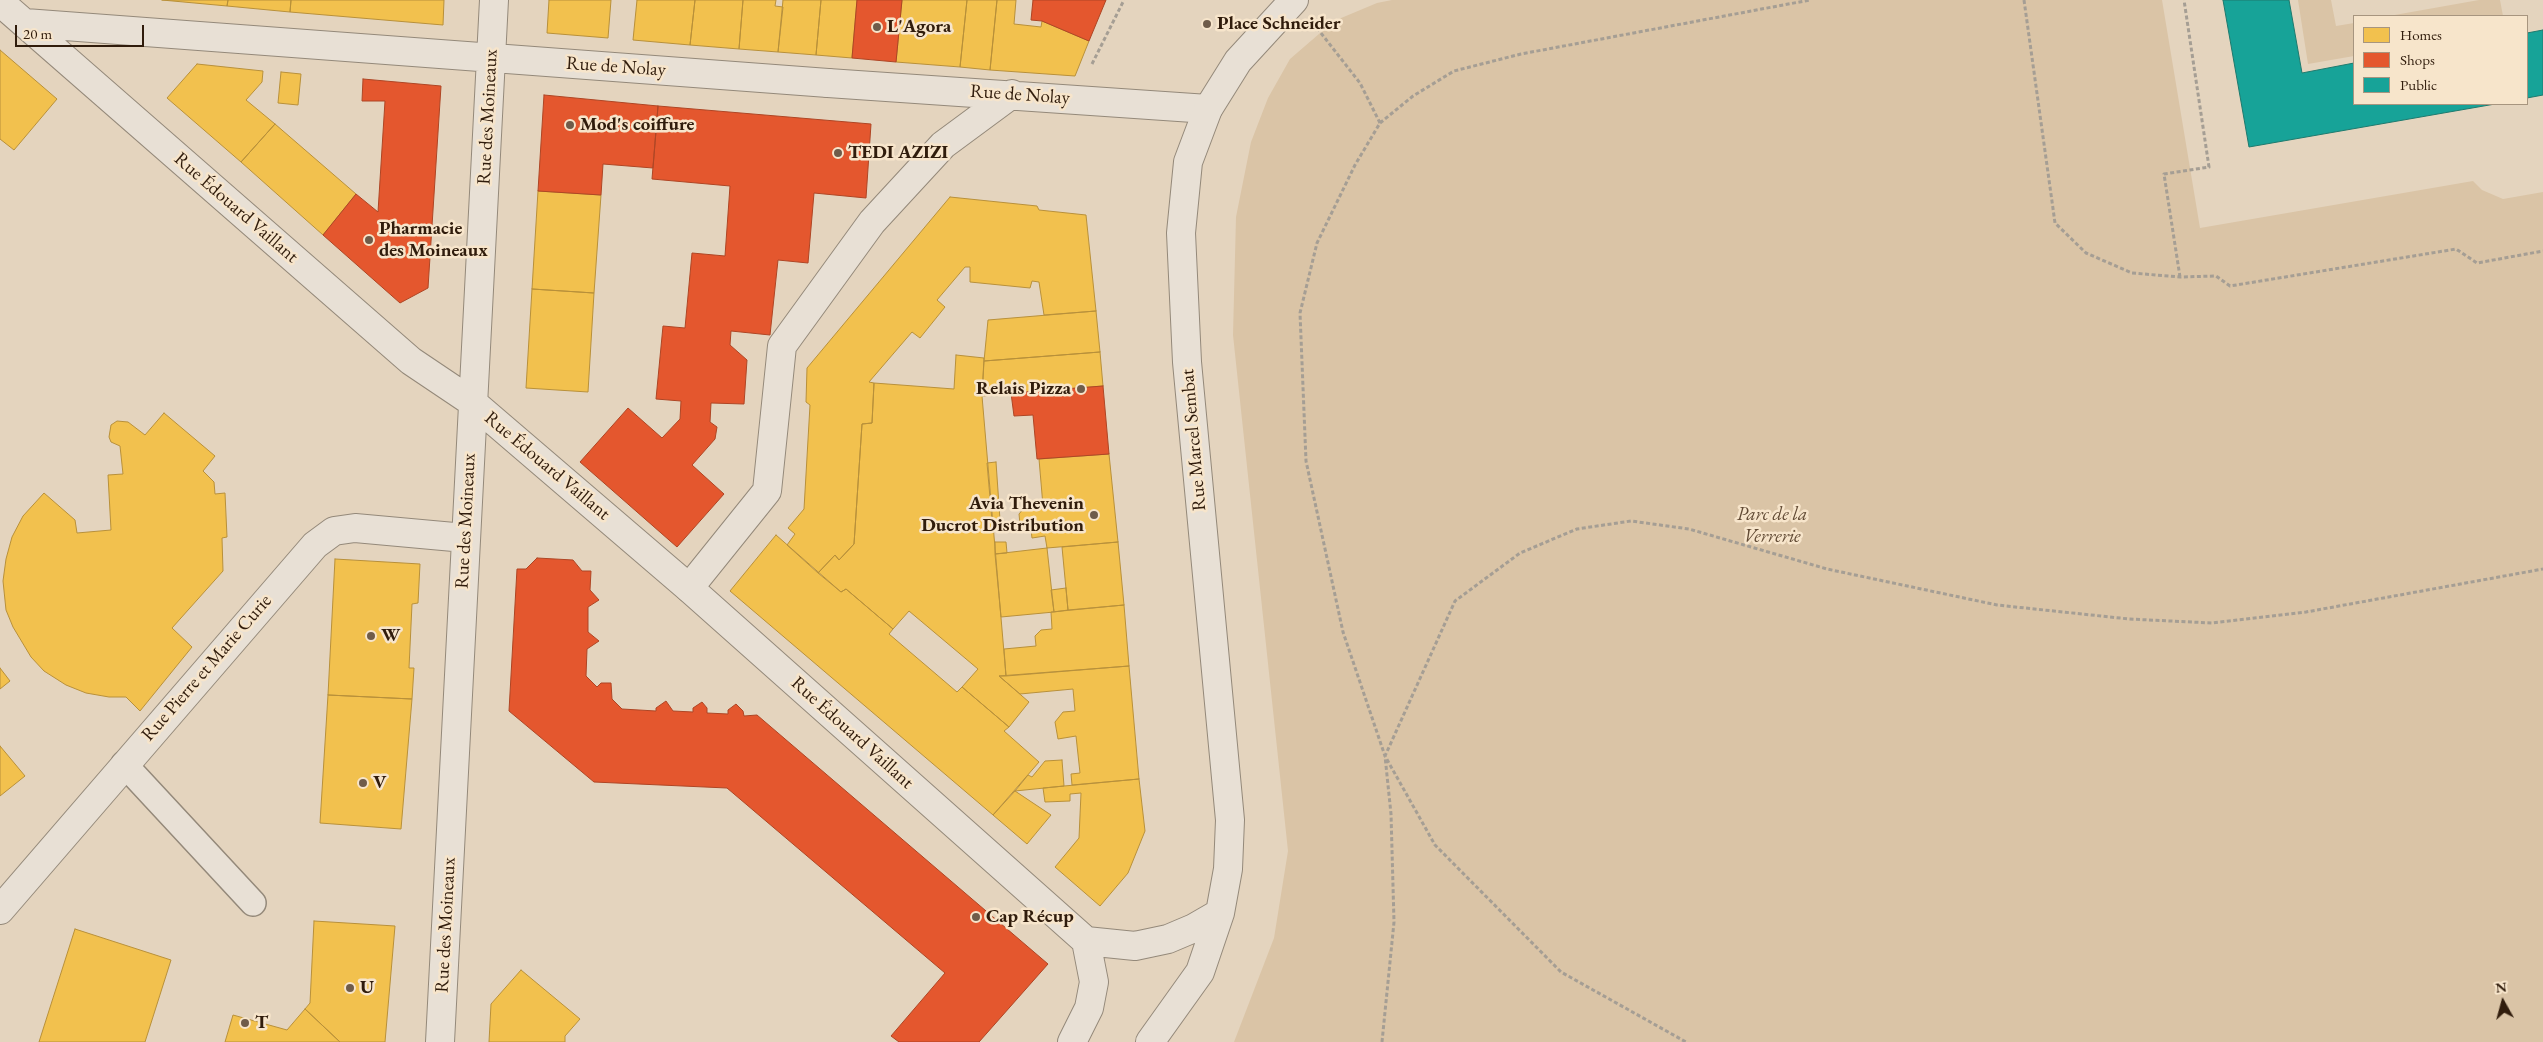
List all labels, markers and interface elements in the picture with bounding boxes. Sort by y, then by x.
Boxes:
place label: Place Schneider [1217,13,1341,35]
scale bar [18,15,146,47]
legend [2353,15,2528,105]
place label: L'Agora [887,16,951,38]
marker: Place Schneider [1201,18,1213,30]
marker: L'Agora [871,21,883,33]
text: 20 m [23,24,52,43]
text: Homes [2400,25,2442,44]
street label: Rue des Moineaux [473,49,503,185]
text: Shops [2400,50,2435,69]
street label: Rue de Nolay [565,52,667,82]
text: Public [2400,75,2437,94]
street label: Rue de Nolay [969,80,1071,110]
place label: Mod's coiffure [580,114,694,136]
marker: Mod's coiffure [564,119,576,131]
place label: TEDI AZIZI [848,142,948,164]
marker: TEDI AZIZI [832,147,844,159]
street label: Rue Édouard Vaillant [169,148,303,268]
place label: Pharmacie des Moineaux [379,218,488,262]
marker: Pharmacie des Moineaux [363,234,375,246]
street label: Rue Marcel Sembat [1176,368,1212,512]
place label: Relais Pizza [976,378,1071,400]
marker: Relais Pizza [1075,383,1087,395]
street label: Rue Édouard Vaillant [479,407,615,525]
street label: Rue des Moineaux [451,453,481,589]
place label: Avia Thevenin Ducrot Distribution [921,493,1084,537]
park label: Parc de la Verrerie [1737,504,1807,548]
marker: Avia Thevenin Ducrot Distribution [1088,509,1100,521]
street label: Rue Pierre et Marie Curie [137,590,277,746]
place label: W [381,625,400,647]
marker: W [365,630,377,642]
street label: Rue Édouard Vaillant [786,672,918,794]
place label: V [373,772,386,794]
marker: V [357,777,369,789]
street label: Rue des Moineaux [431,857,461,993]
place label: Cap Récup [986,906,1074,928]
marker: Cap Récup [970,911,982,923]
place label: U [360,977,374,999]
north arrow [2478,977,2528,1027]
text: N [2494,977,2508,997]
marker: U [344,982,356,994]
place label: T [255,1012,268,1034]
marker: T [239,1017,251,1029]

